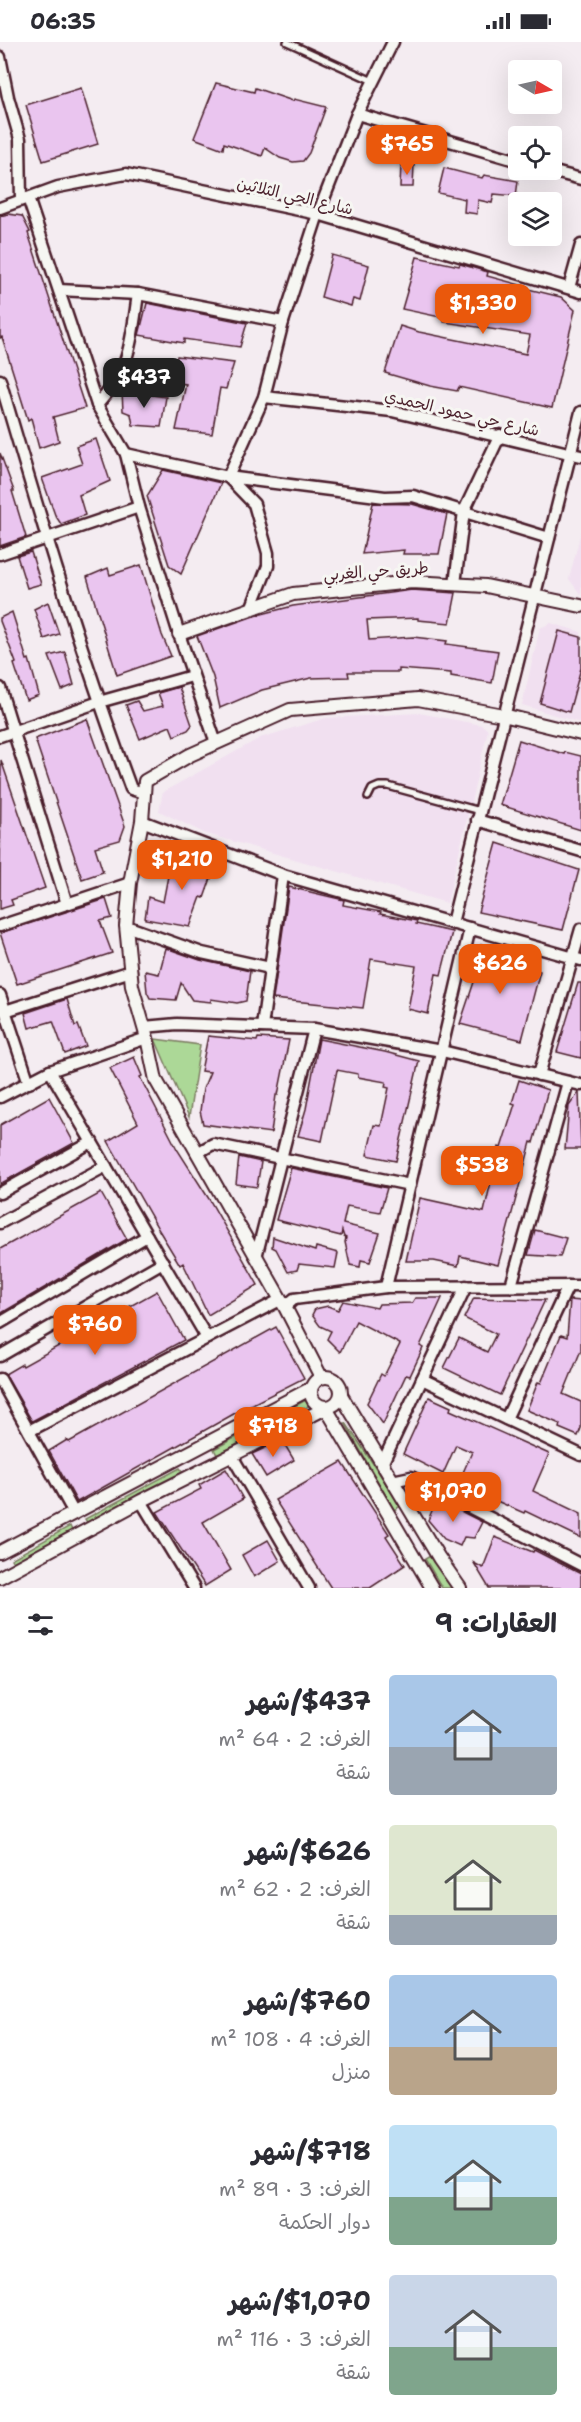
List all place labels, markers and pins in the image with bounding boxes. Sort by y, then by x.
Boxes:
pin: $765 [371,125,443,176]
pin: $1,330 [434,284,532,335]
pin: $437 [108,358,180,409]
pin: $1,210 [133,840,231,891]
pin: $626 [464,944,536,995]
pin: $538 [446,1146,518,1197]
pin: $760 [59,1305,131,1356]
pin: $718 [237,1407,309,1458]
pin: $1,070 [404,1472,502,1523]

